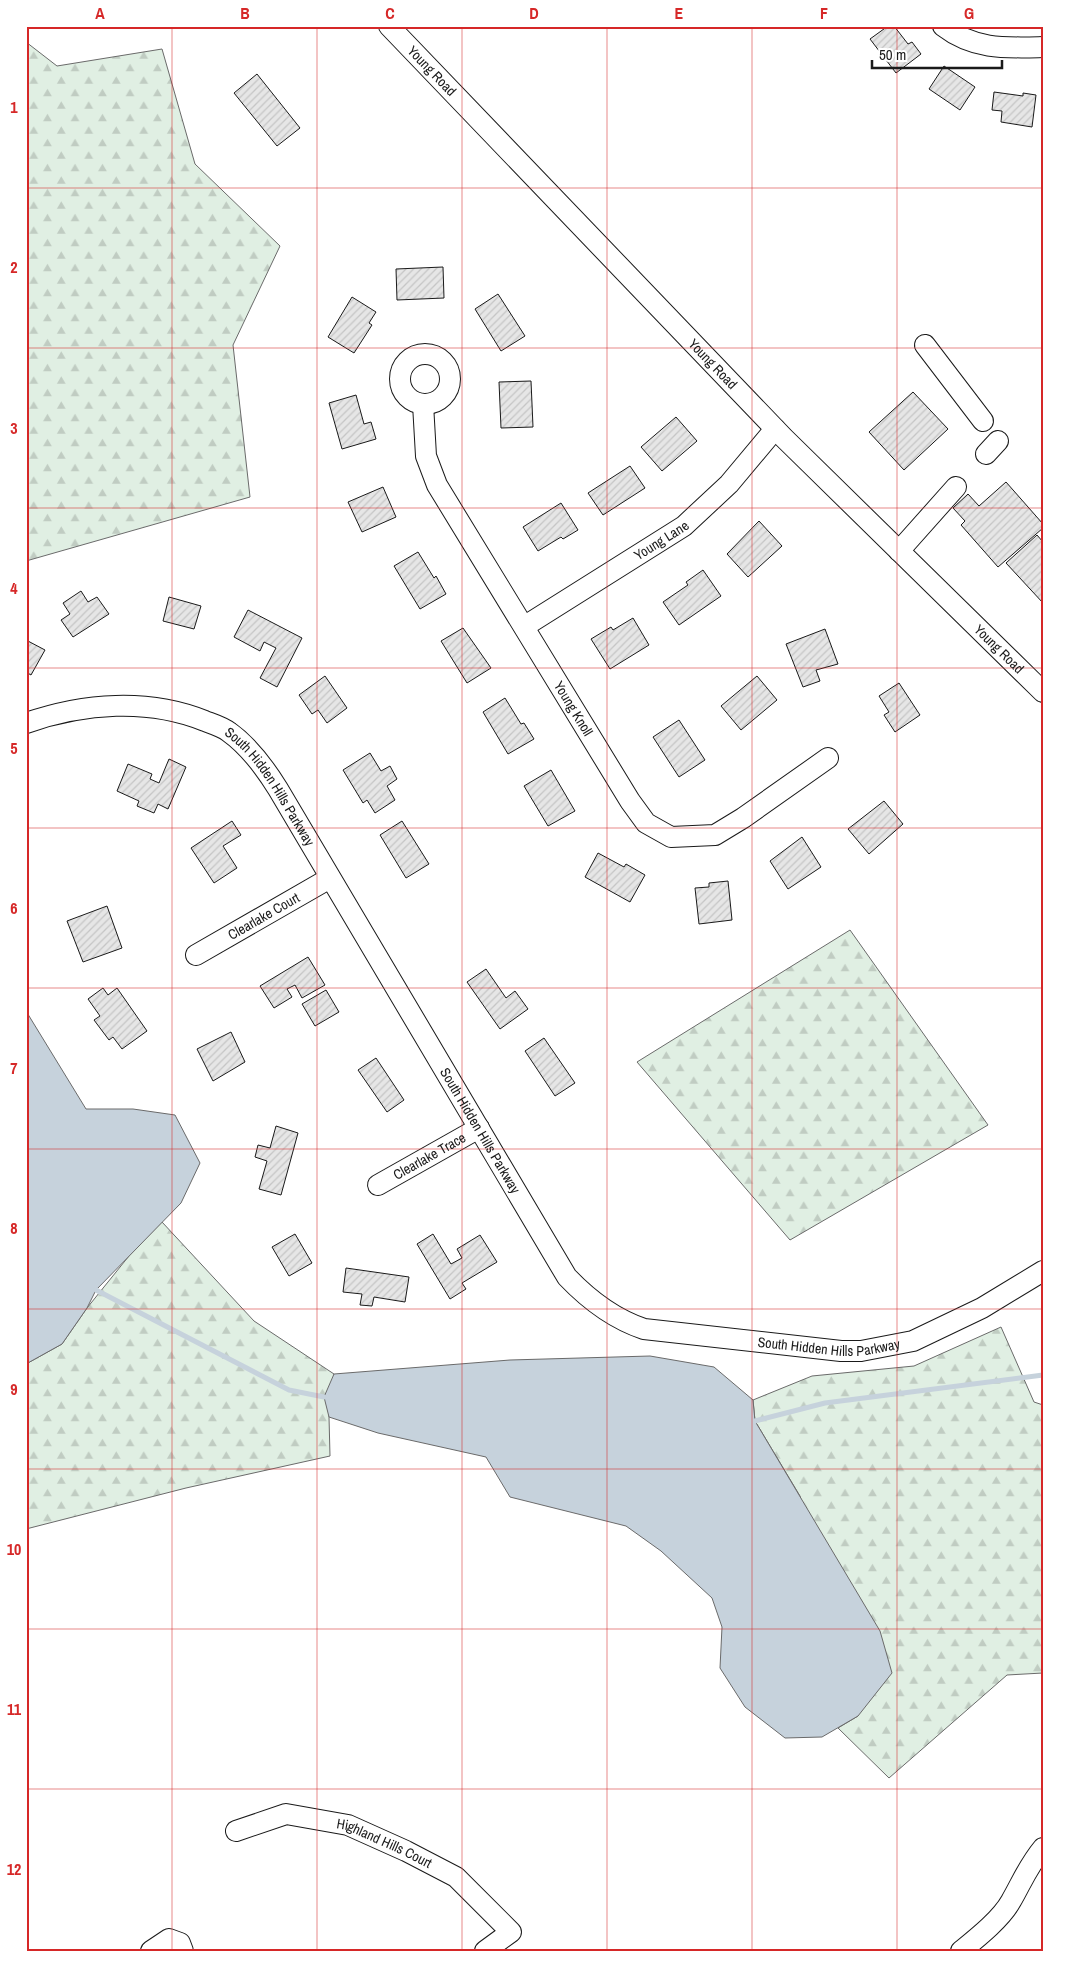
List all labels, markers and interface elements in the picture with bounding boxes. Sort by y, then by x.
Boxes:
text: A [95,2,105,24]
text: B [240,2,250,24]
text: C [385,2,395,24]
text: D [529,2,539,24]
text: E [675,2,684,24]
text: F [820,2,828,24]
text: G [964,2,974,24]
scale bar [872,38,1002,70]
street label: Young Road [404,42,460,100]
text: 50 m [879,44,906,65]
text: 1 [10,96,18,118]
text: 2 [10,256,18,278]
street label: Young Road [685,335,741,393]
text: 3 [10,417,18,439]
street label: Young Lane [631,517,693,564]
text: 4 [10,577,18,599]
street label: Young Road [970,620,1028,677]
street label: Young Knoll [550,678,597,739]
street label: South Hidden Hills Parkway [221,723,319,849]
text: 5 [10,737,18,759]
street label: Clearlake Court [225,888,303,944]
text: 6 [10,897,18,919]
text: 7 [10,1057,18,1079]
street label: South Hidden Hills Parkway [436,1064,525,1197]
street label: Clearlake Trace [390,1128,469,1184]
text: 8 [10,1217,18,1239]
street label: South Hidden Hills Parkway [757,1333,902,1360]
text: 9 [10,1378,18,1400]
text: 10 [7,1538,21,1560]
text: 11 [7,1698,22,1720]
street label: Highland Hills Court [335,1814,435,1872]
text: 12 [7,1858,21,1880]

